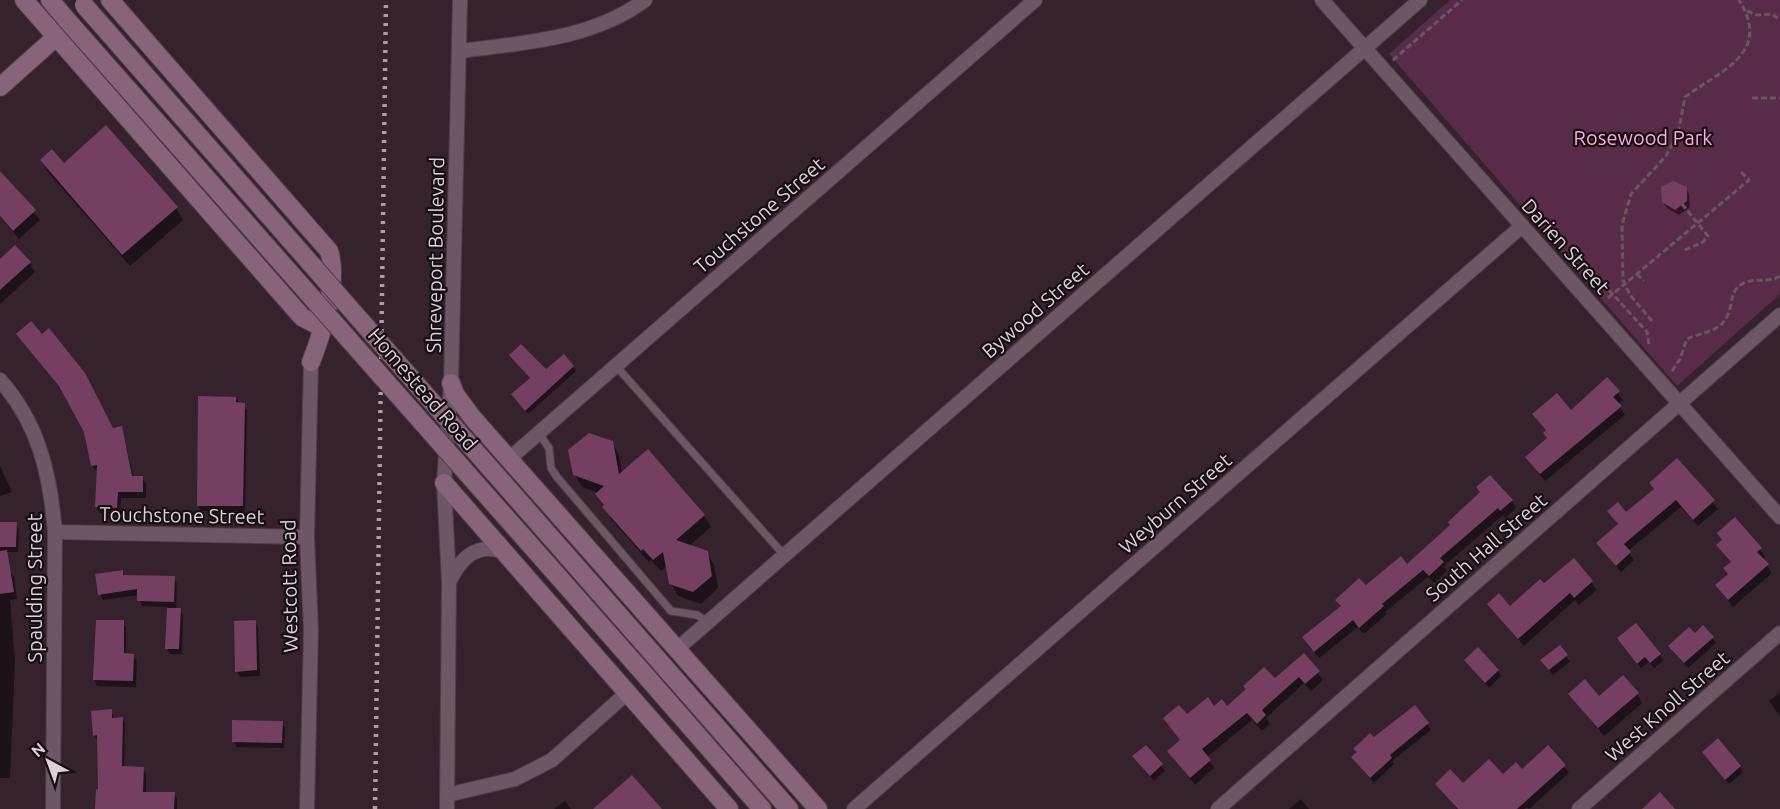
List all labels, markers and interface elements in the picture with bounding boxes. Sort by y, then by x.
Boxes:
park label: Rosewood Park [1574,126,1712,149]
street label: Touchstone Street [689,152,829,278]
street label: Shreveport Boulevard [422,157,448,353]
street label: Darien Street [1517,194,1615,298]
street label: Bywood Street [977,257,1093,363]
street label: Homestead Road [364,323,482,455]
street label: Weyburn Street [1114,448,1236,558]
street label: South Hall Street [1421,488,1551,606]
street label: Touchstone Street [99,502,265,528]
street label: Spaulding Street [23,513,46,663]
street label: Westcott Road [276,519,302,653]
street label: West Knoll Street [1600,646,1734,766]
north arrow [18,731,78,791]
text: N [28,739,49,760]

